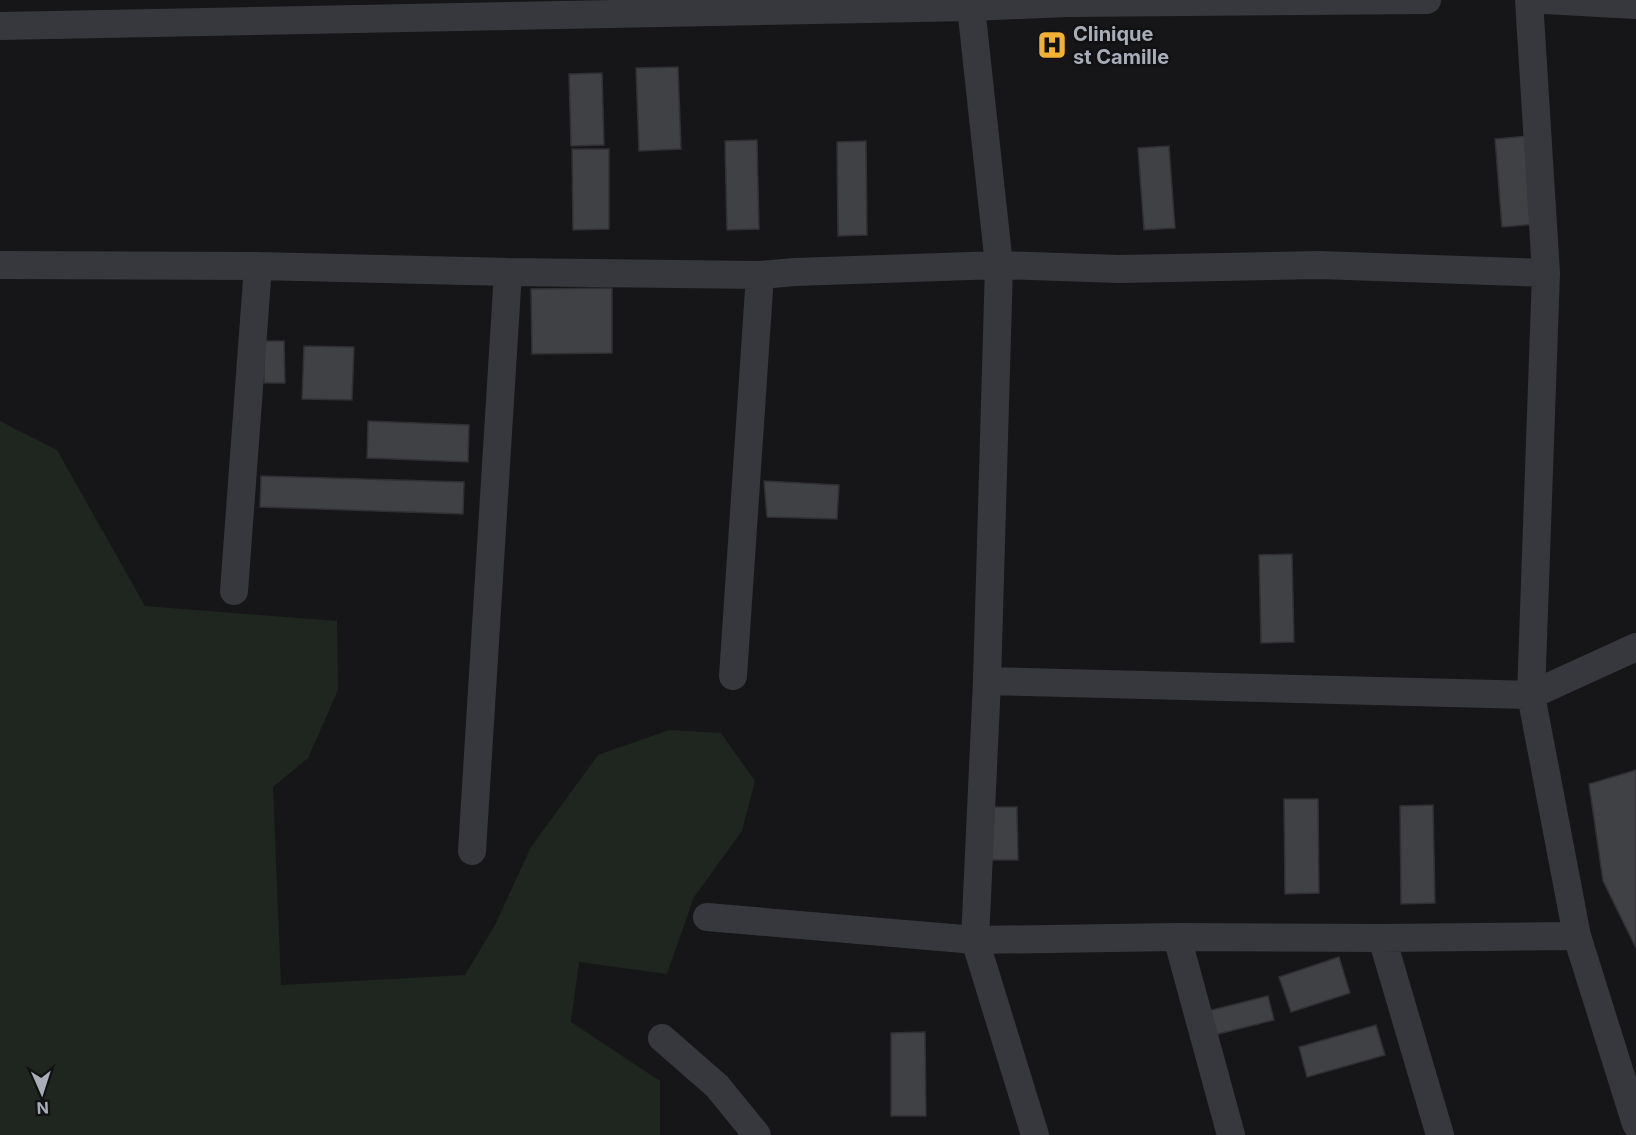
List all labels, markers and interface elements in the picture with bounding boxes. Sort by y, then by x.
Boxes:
place label: Clinique st Camille [1073,22,1169,69]
hospital icon: Clinique st Camille [1036,29,1068,61]
north arrow [12,1063,72,1123]
text: N [36,1098,49,1118]

